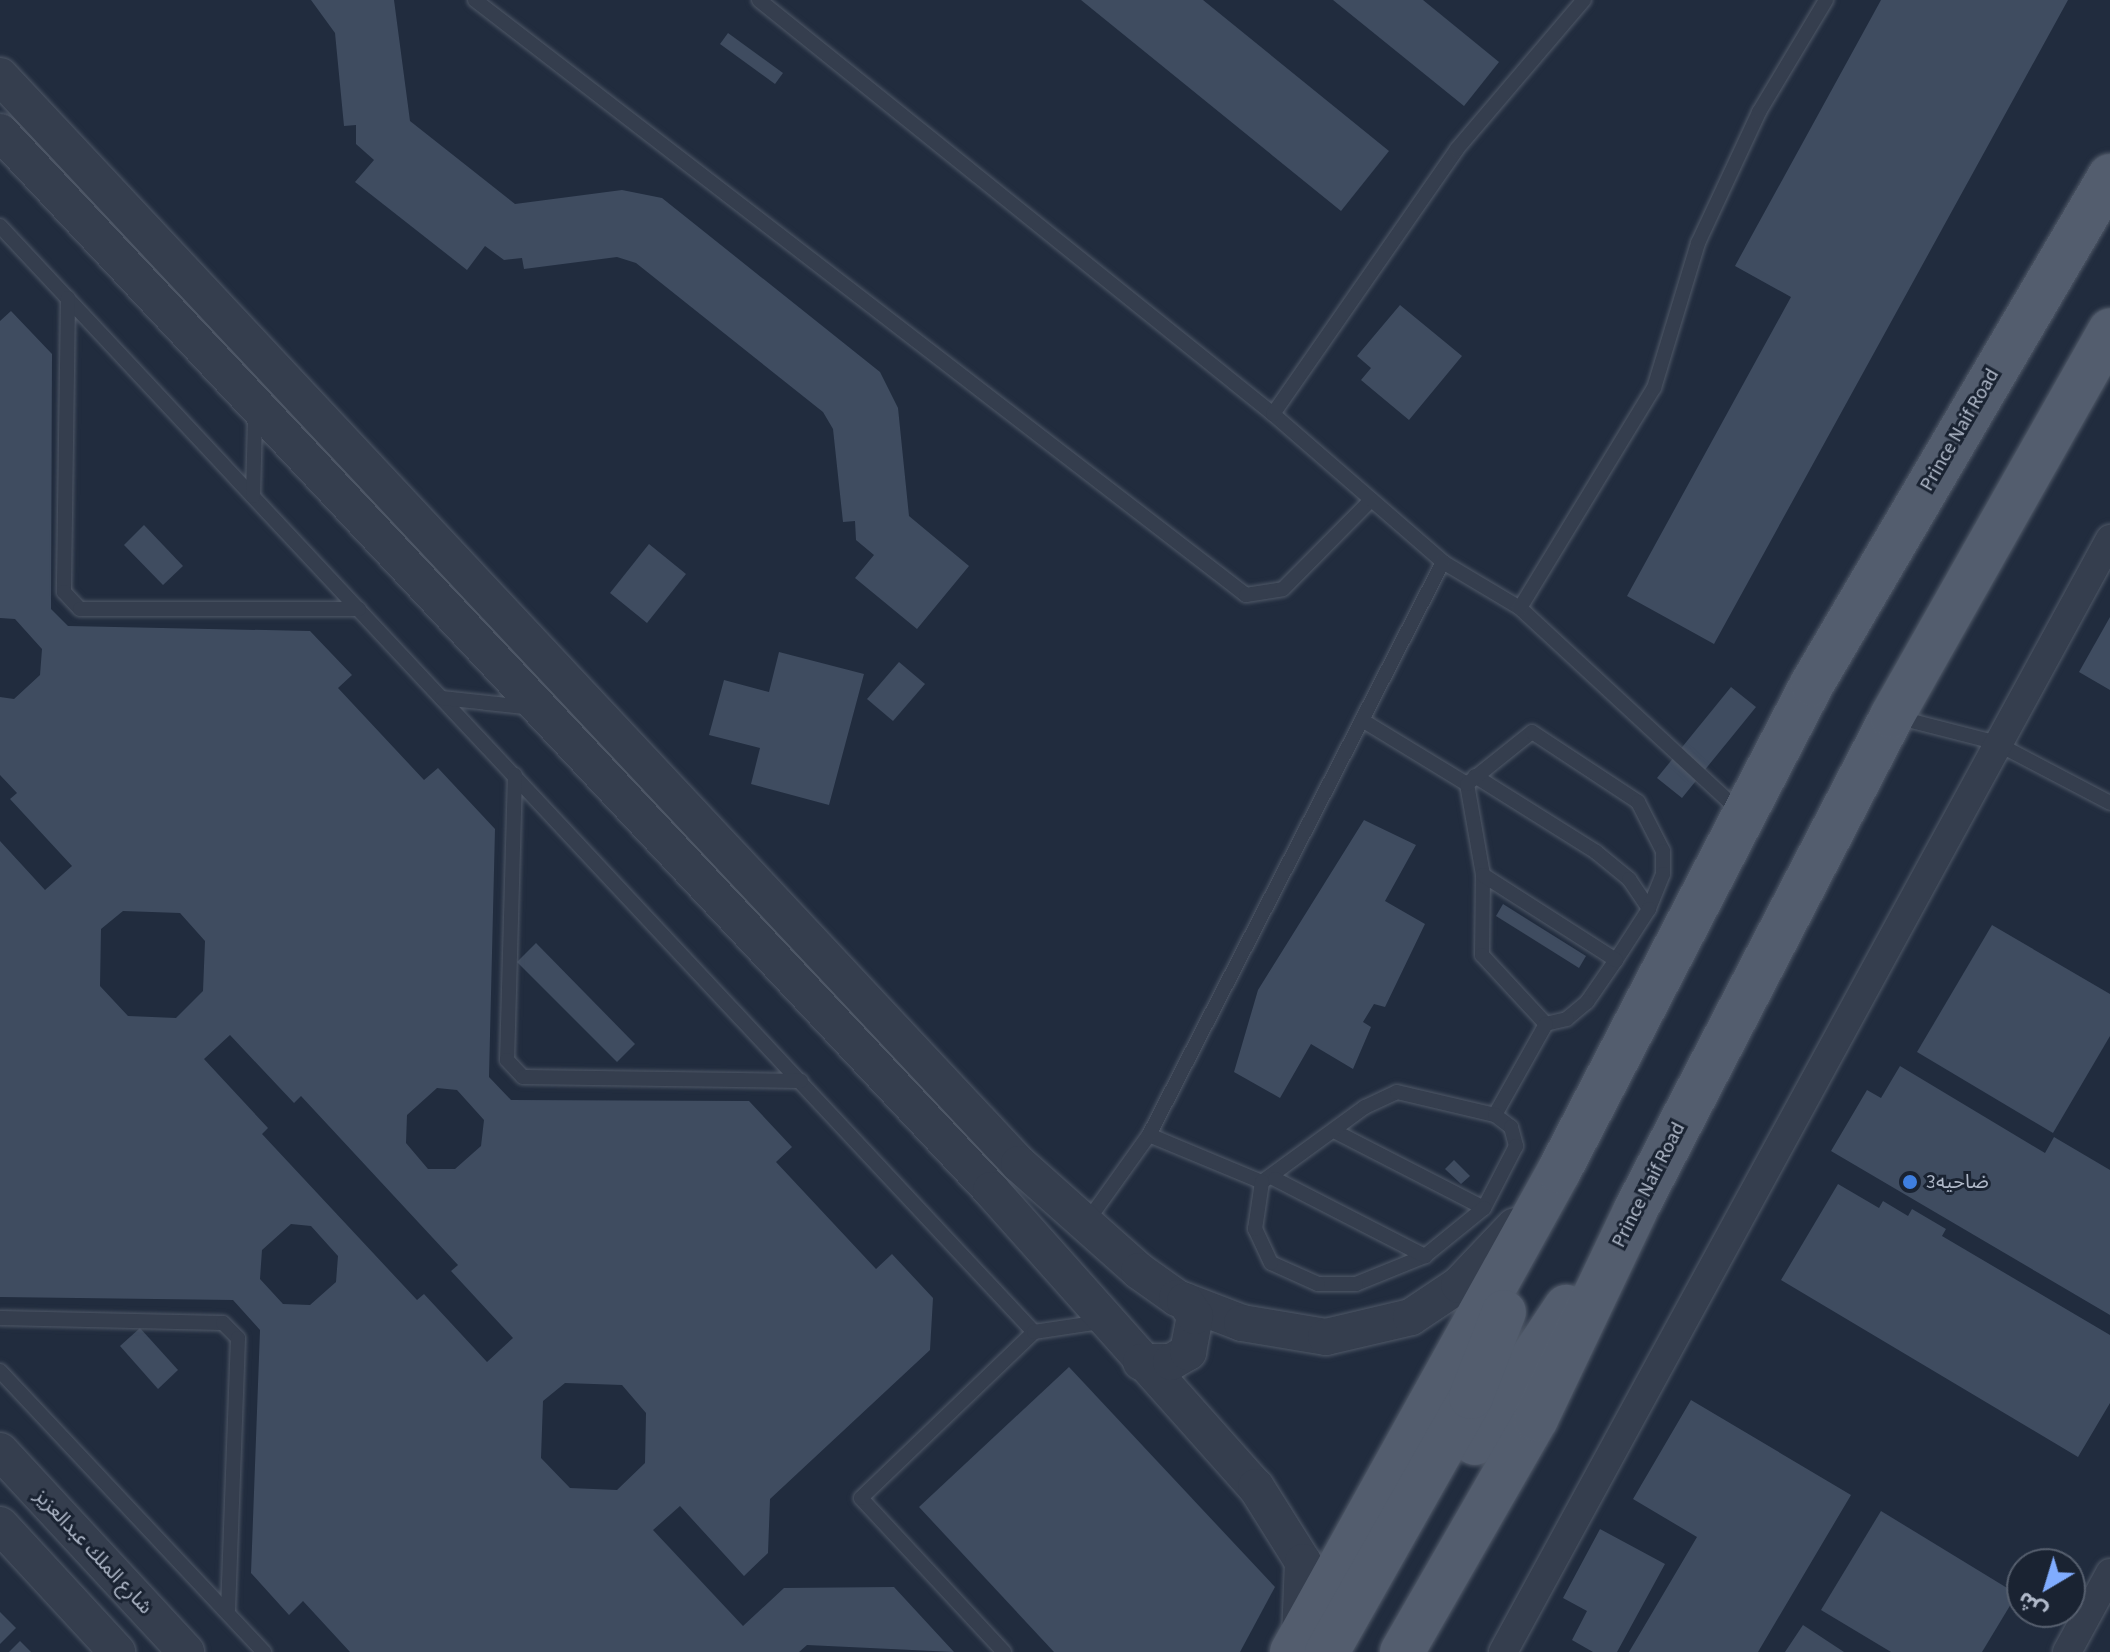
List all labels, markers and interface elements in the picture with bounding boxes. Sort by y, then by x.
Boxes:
street label: Prince Naif Road [1915,364,2005,496]
street label: Prince Naif Road [1607,1118,1691,1252]
place label: ضاحيه3 [1926,1170,1989,1194]
marker: ضاحيه3 [1901,1173,1919,1191]
street label: شارع الملك عبدالعزيز [29,1485,157,1619]
north arrow [2006,1548,2086,1628]
text: ش [2011,1583,2054,1627]

